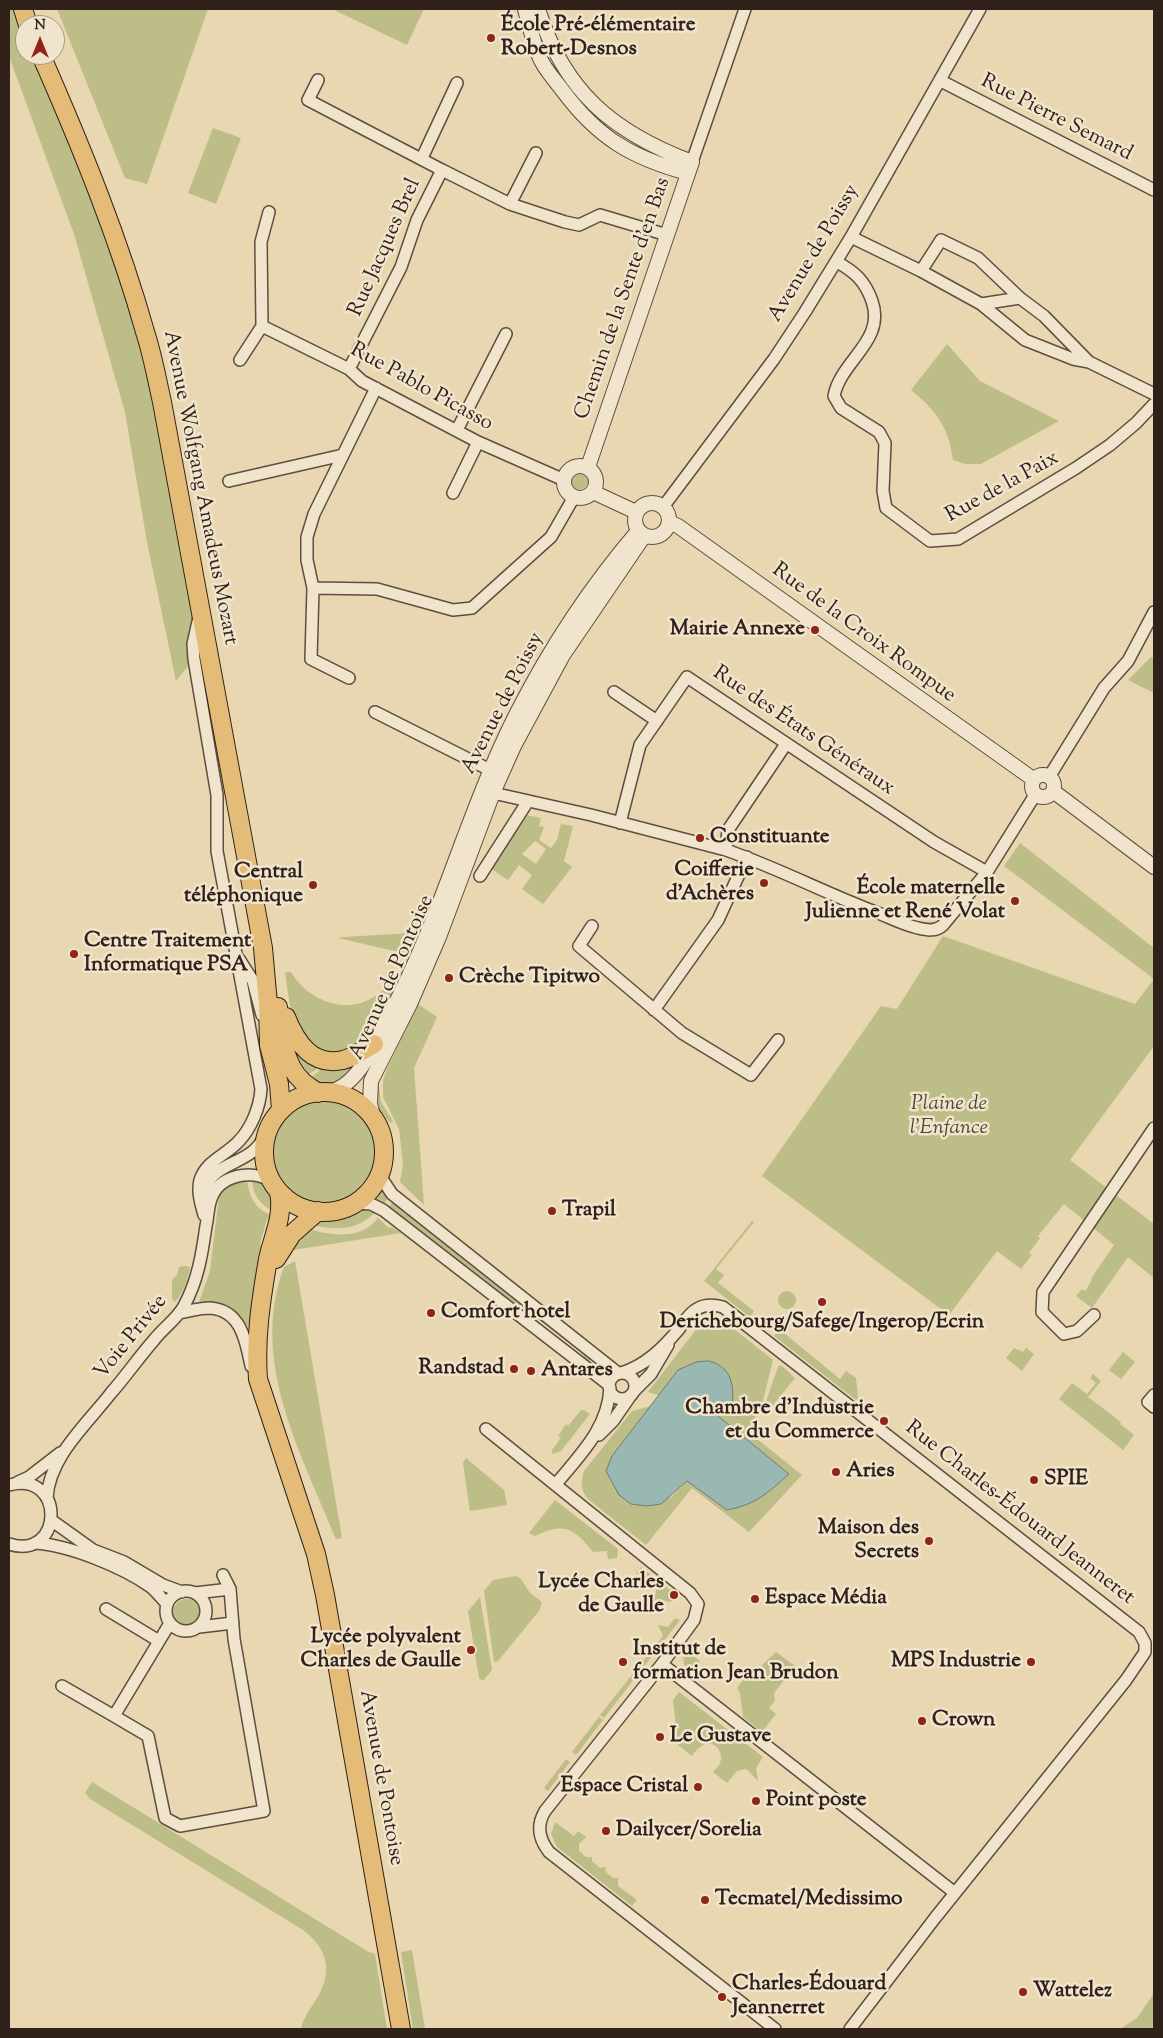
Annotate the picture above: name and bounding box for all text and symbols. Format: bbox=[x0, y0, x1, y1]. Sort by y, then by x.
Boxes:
place label: École Pré-élémentaire Robert-Desnos bbox=[501, 13, 695, 63]
north arrow bbox=[15, 15, 65, 65]
text: N bbox=[34, 16, 46, 36]
marker: École Pré-élémentaire Robert-Desnos bbox=[485, 32, 497, 44]
street label: Rue Pierre Semard bbox=[976, 70, 1136, 168]
street label: Rue Jacques Brel bbox=[344, 175, 428, 321]
street label: Chemin de la Sente d'en Bas bbox=[571, 175, 677, 423]
street label: Avenue de Poissy bbox=[764, 181, 866, 327]
street label: Avenue Wolfgang Amadeus Mozart bbox=[156, 329, 242, 647]
street label: Rue Pablo Picasso bbox=[345, 338, 497, 438]
street label: Rue de la Paix bbox=[942, 447, 1064, 529]
street label: Rue de la Croix Rompue bbox=[766, 559, 960, 709]
place label: Mairie Annexe bbox=[670, 617, 805, 643]
marker: Mairie Annexe bbox=[809, 624, 821, 636]
street label: Avenue de Poissy bbox=[457, 629, 551, 779]
street label: Rue des États Généraux bbox=[707, 662, 899, 802]
place label: Constituante bbox=[710, 825, 830, 851]
marker: Constituante bbox=[694, 832, 706, 844]
place label: Coifferie d'Achères bbox=[666, 858, 754, 908]
place label: Central téléphonique bbox=[184, 860, 303, 910]
place label: École maternelle Julienne et René Volat bbox=[806, 876, 1005, 926]
marker: Coifferie d'Achères bbox=[758, 877, 770, 889]
marker: Central téléphonique bbox=[307, 879, 319, 891]
street label: Avenue de Pontoise bbox=[345, 892, 441, 1064]
marker: École maternelle Julienne et René Volat bbox=[1009, 895, 1021, 907]
place label: Centre Traitement Informatique PSA bbox=[84, 929, 251, 979]
marker: Centre Traitement Informatique PSA bbox=[68, 948, 80, 960]
place label: Crèche Tipitwo bbox=[459, 965, 600, 991]
marker: Crèche Tipitwo bbox=[443, 972, 455, 984]
park label: Plaine de l'Enfance bbox=[910, 1092, 988, 1142]
place label: Trapil bbox=[562, 1198, 616, 1224]
marker: Trapil bbox=[546, 1205, 558, 1217]
street label: Voie Privée bbox=[90, 1291, 174, 1385]
marker: Derichebourg/Safege/Ingerop/Ecrin bbox=[816, 1296, 828, 1308]
place label: Comfort hotel bbox=[441, 1300, 570, 1326]
marker: Comfort hotel bbox=[425, 1307, 437, 1319]
place label: Derichebourg/Safege/Ingerop/Ecrin bbox=[660, 1310, 984, 1336]
place label: Randstad bbox=[418, 1356, 504, 1382]
place label: Antares bbox=[541, 1358, 613, 1384]
marker: Randstad bbox=[508, 1363, 520, 1375]
marker: Antares bbox=[525, 1365, 537, 1377]
place label: Chambre d'Industrie et du Commerce bbox=[685, 1396, 874, 1446]
marker: Chambre d'Industrie et du Commerce bbox=[878, 1415, 890, 1427]
street label: Rue Charles-Édouard Jeanneret bbox=[899, 1417, 1139, 1611]
place label: Aries bbox=[846, 1459, 894, 1485]
marker: Aries bbox=[830, 1466, 842, 1478]
place label: SPIE bbox=[1044, 1467, 1088, 1493]
marker: SPIE bbox=[1028, 1474, 1040, 1486]
place label: Maison des Secrets bbox=[818, 1516, 919, 1566]
marker: Maison des Secrets bbox=[923, 1535, 935, 1547]
place label: Lycée Charles de Gaulle bbox=[538, 1570, 664, 1620]
place label: Espace Média bbox=[765, 1586, 887, 1612]
marker: Lycée Charles de Gaulle bbox=[668, 1589, 680, 1601]
marker: Espace Média bbox=[749, 1593, 761, 1605]
place label: Lycée polyvalent Charles de Gaulle bbox=[301, 1625, 461, 1675]
place label: Institut de formation Jean Brudon bbox=[633, 1637, 839, 1687]
marker: Lycée polyvalent Charles de Gaulle bbox=[465, 1644, 477, 1656]
place label: MPS Industrie bbox=[891, 1649, 1021, 1675]
marker: Institut de formation Jean Brudon bbox=[617, 1656, 629, 1668]
marker: MPS Industrie bbox=[1025, 1656, 1037, 1668]
street label: Avenue de Pontoise bbox=[352, 1688, 408, 1868]
place label: Crown bbox=[932, 1708, 996, 1734]
marker: Crown bbox=[916, 1715, 928, 1727]
place label: Le Gustave bbox=[670, 1724, 771, 1750]
marker: Le Gustave bbox=[654, 1731, 666, 1743]
place label: Espace Cristal bbox=[561, 1774, 688, 1800]
marker: Espace Cristal bbox=[692, 1781, 704, 1793]
place label: Point poste bbox=[766, 1788, 867, 1814]
marker: Point poste bbox=[750, 1795, 762, 1807]
place label: Dailycer/Sorelia bbox=[616, 1818, 762, 1844]
marker: Dailycer/Sorelia bbox=[600, 1825, 612, 1837]
place label: Tecmatel/Medissimo bbox=[715, 1887, 903, 1913]
marker: Tecmatel/Medissimo bbox=[699, 1894, 711, 1906]
place label: Charles-Édouard Jeannerret bbox=[732, 1972, 886, 2022]
place label: Wattelez bbox=[1033, 1979, 1112, 2005]
marker: Wattelez bbox=[1017, 1986, 1029, 1998]
marker: Charles-Édouard Jeannerret bbox=[716, 1991, 728, 2003]

